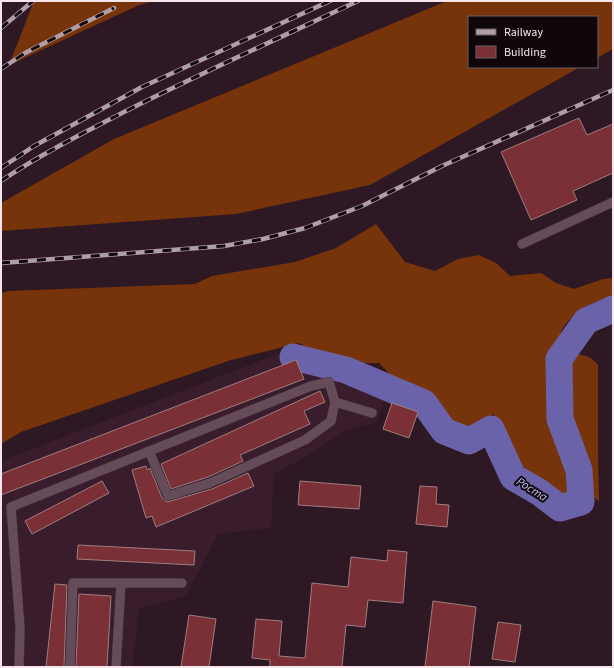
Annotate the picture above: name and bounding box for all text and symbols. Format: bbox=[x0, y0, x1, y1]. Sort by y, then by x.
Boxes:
legend bbox=[468, 16, 598, 68]
text: Railway bbox=[504, 24, 543, 41]
text: Building bbox=[504, 44, 546, 61]
water label: Роста bbox=[513, 473, 551, 506]

